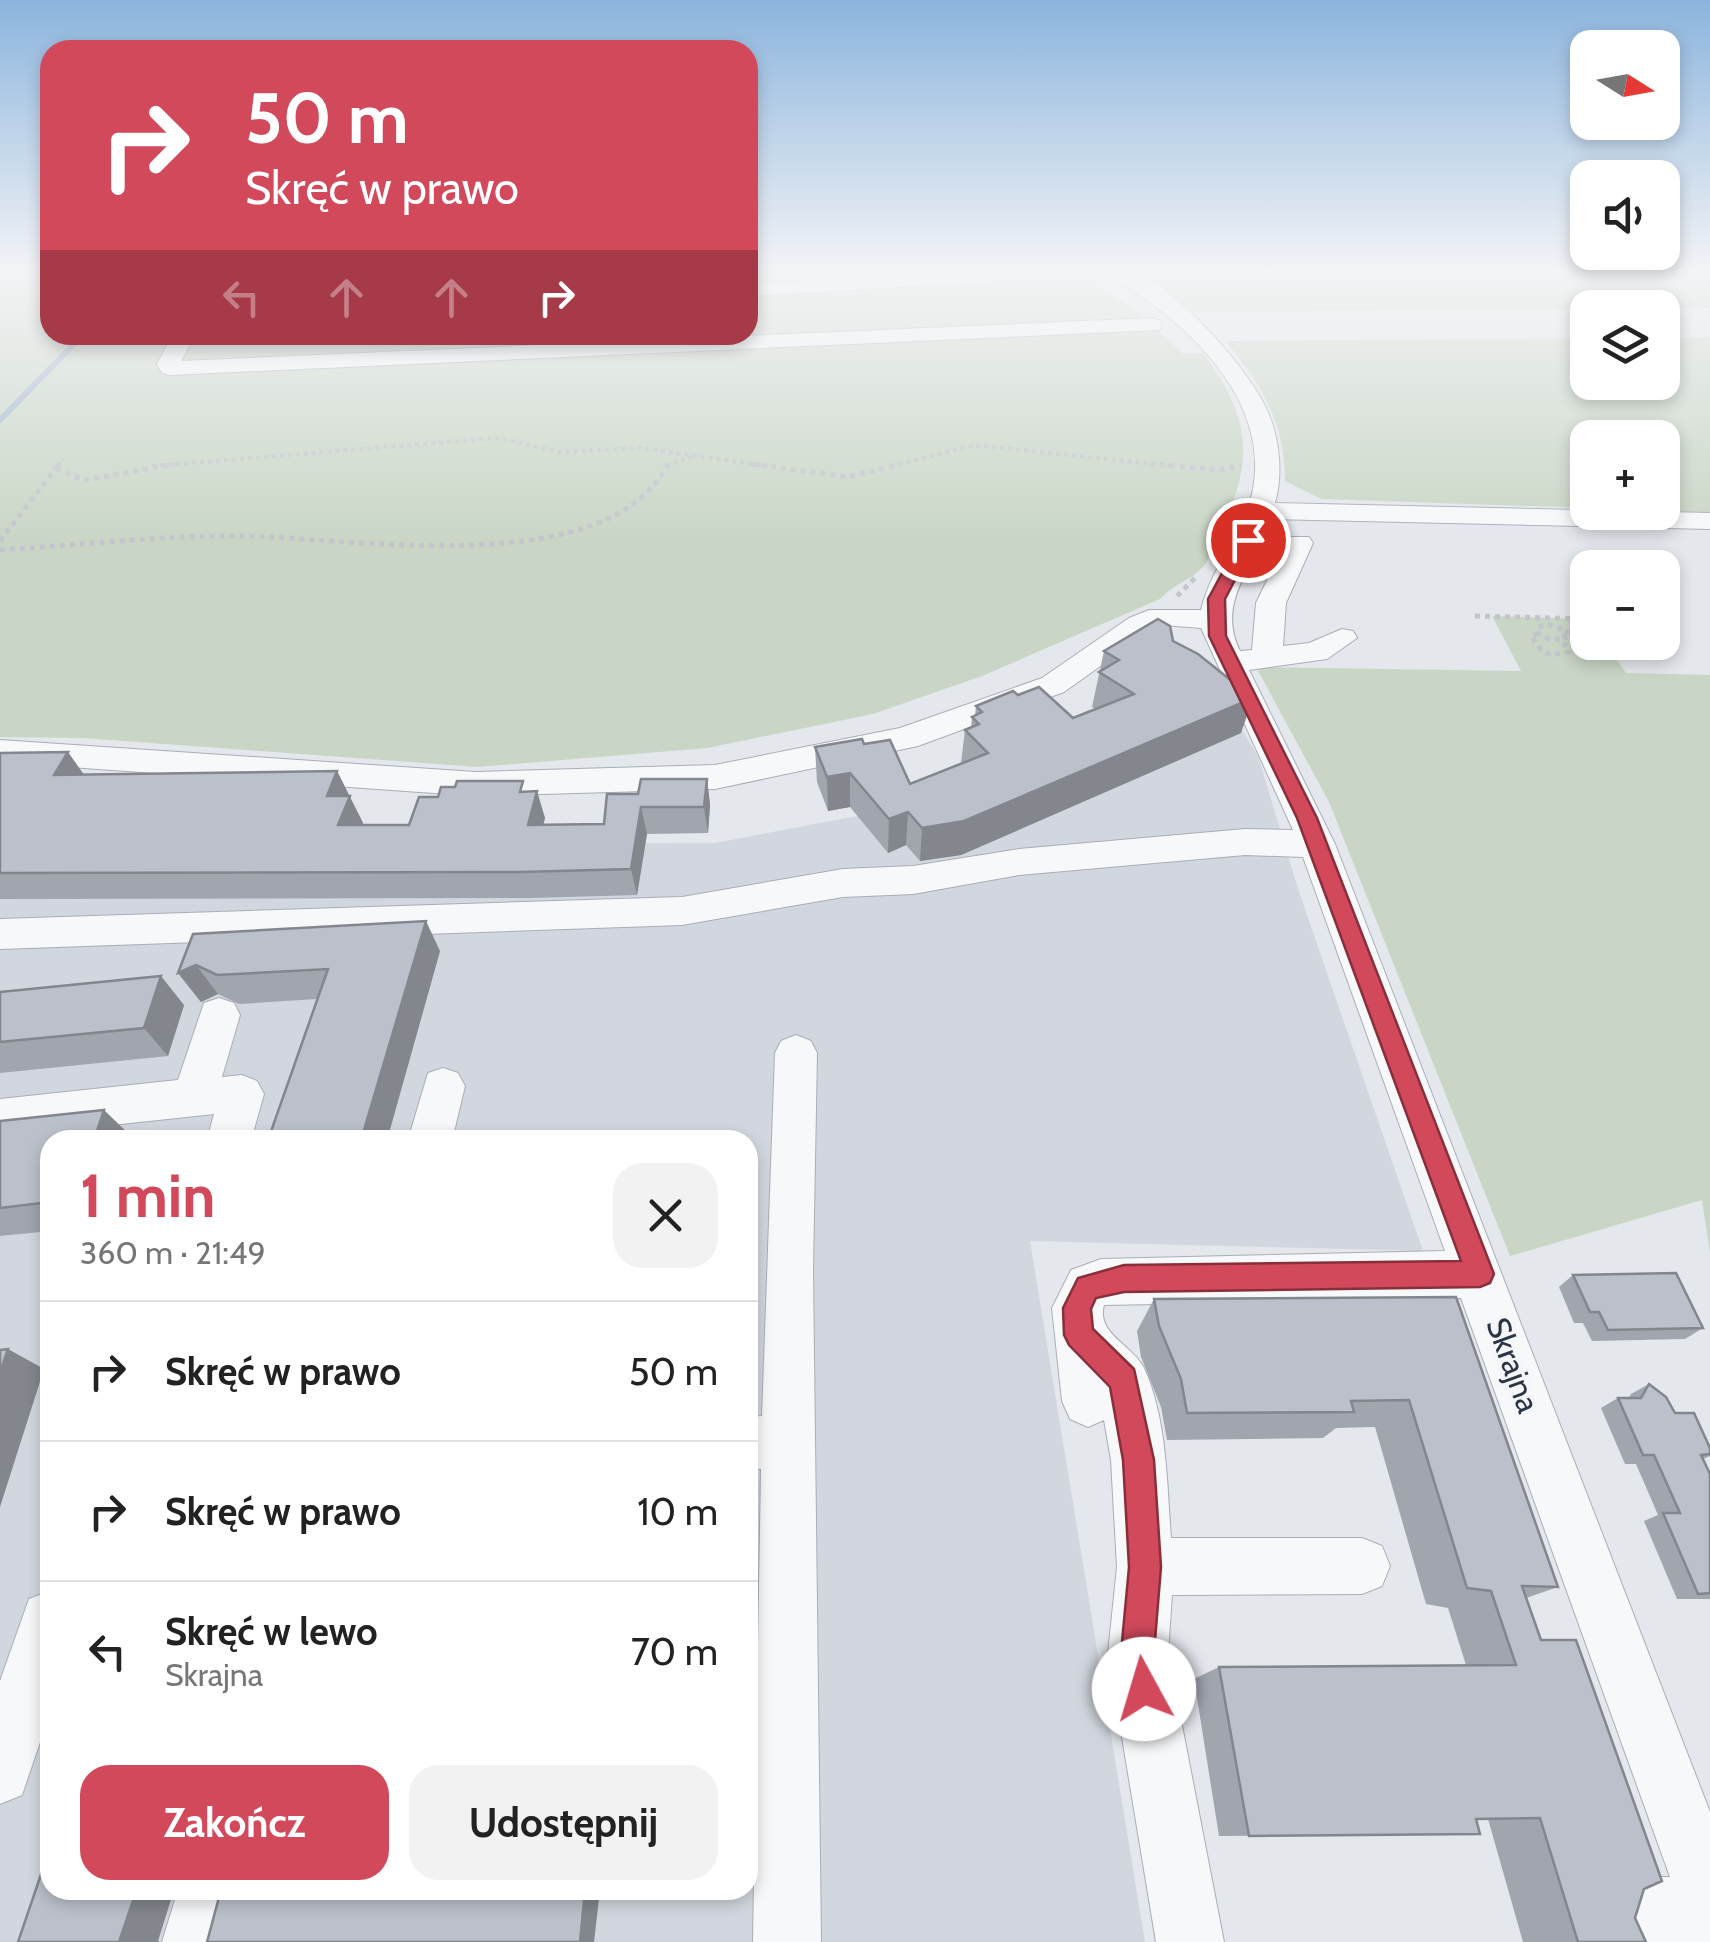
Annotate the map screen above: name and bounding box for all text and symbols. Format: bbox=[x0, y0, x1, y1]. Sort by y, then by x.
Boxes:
north arrow bbox=[1570, 30, 1680, 140]
map controls bbox=[1570, 30, 1680, 660]
text: 50 m bbox=[245, 75, 409, 161]
icon: right bbox=[80, 80, 210, 210]
button: sound bbox=[1570, 160, 1680, 270]
text: Skręć w prawo bbox=[245, 161, 519, 215]
icon: left bbox=[214, 270, 269, 325]
icon: ahead bbox=[319, 270, 374, 325]
icon: ahead bbox=[424, 270, 479, 325]
icon: right bbox=[529, 270, 584, 325]
button: layers bbox=[1570, 290, 1680, 400]
button: + bbox=[1570, 420, 1680, 530]
pin bbox=[1206, 498, 1291, 583]
icon: arrive bbox=[1221, 513, 1276, 568]
button: − bbox=[1570, 550, 1680, 660]
text: 1 min bbox=[80, 1159, 215, 1232]
button: close bbox=[613, 1163, 718, 1268]
text: 360 m · 21:49 bbox=[80, 1233, 266, 1272]
street label: Skrajna bbox=[1478, 1312, 1549, 1418]
icon: right bbox=[80, 1344, 135, 1399]
text: Skręć w prawo bbox=[165, 1348, 401, 1395]
text: 50 m bbox=[629, 1348, 718, 1395]
icon: right bbox=[80, 1484, 135, 1539]
text: Skręć w prawo bbox=[165, 1488, 401, 1535]
text: 10 m bbox=[637, 1488, 718, 1535]
text: Skręć w lewo bbox=[165, 1608, 378, 1655]
icon: left bbox=[80, 1624, 135, 1679]
text: 70 m bbox=[631, 1628, 718, 1675]
position arrow bbox=[1092, 1637, 1196, 1741]
text: Skrajna bbox=[165, 1655, 263, 1694]
button: Zakończ bbox=[80, 1765, 389, 1880]
button: Udostępnij bbox=[409, 1765, 718, 1880]

